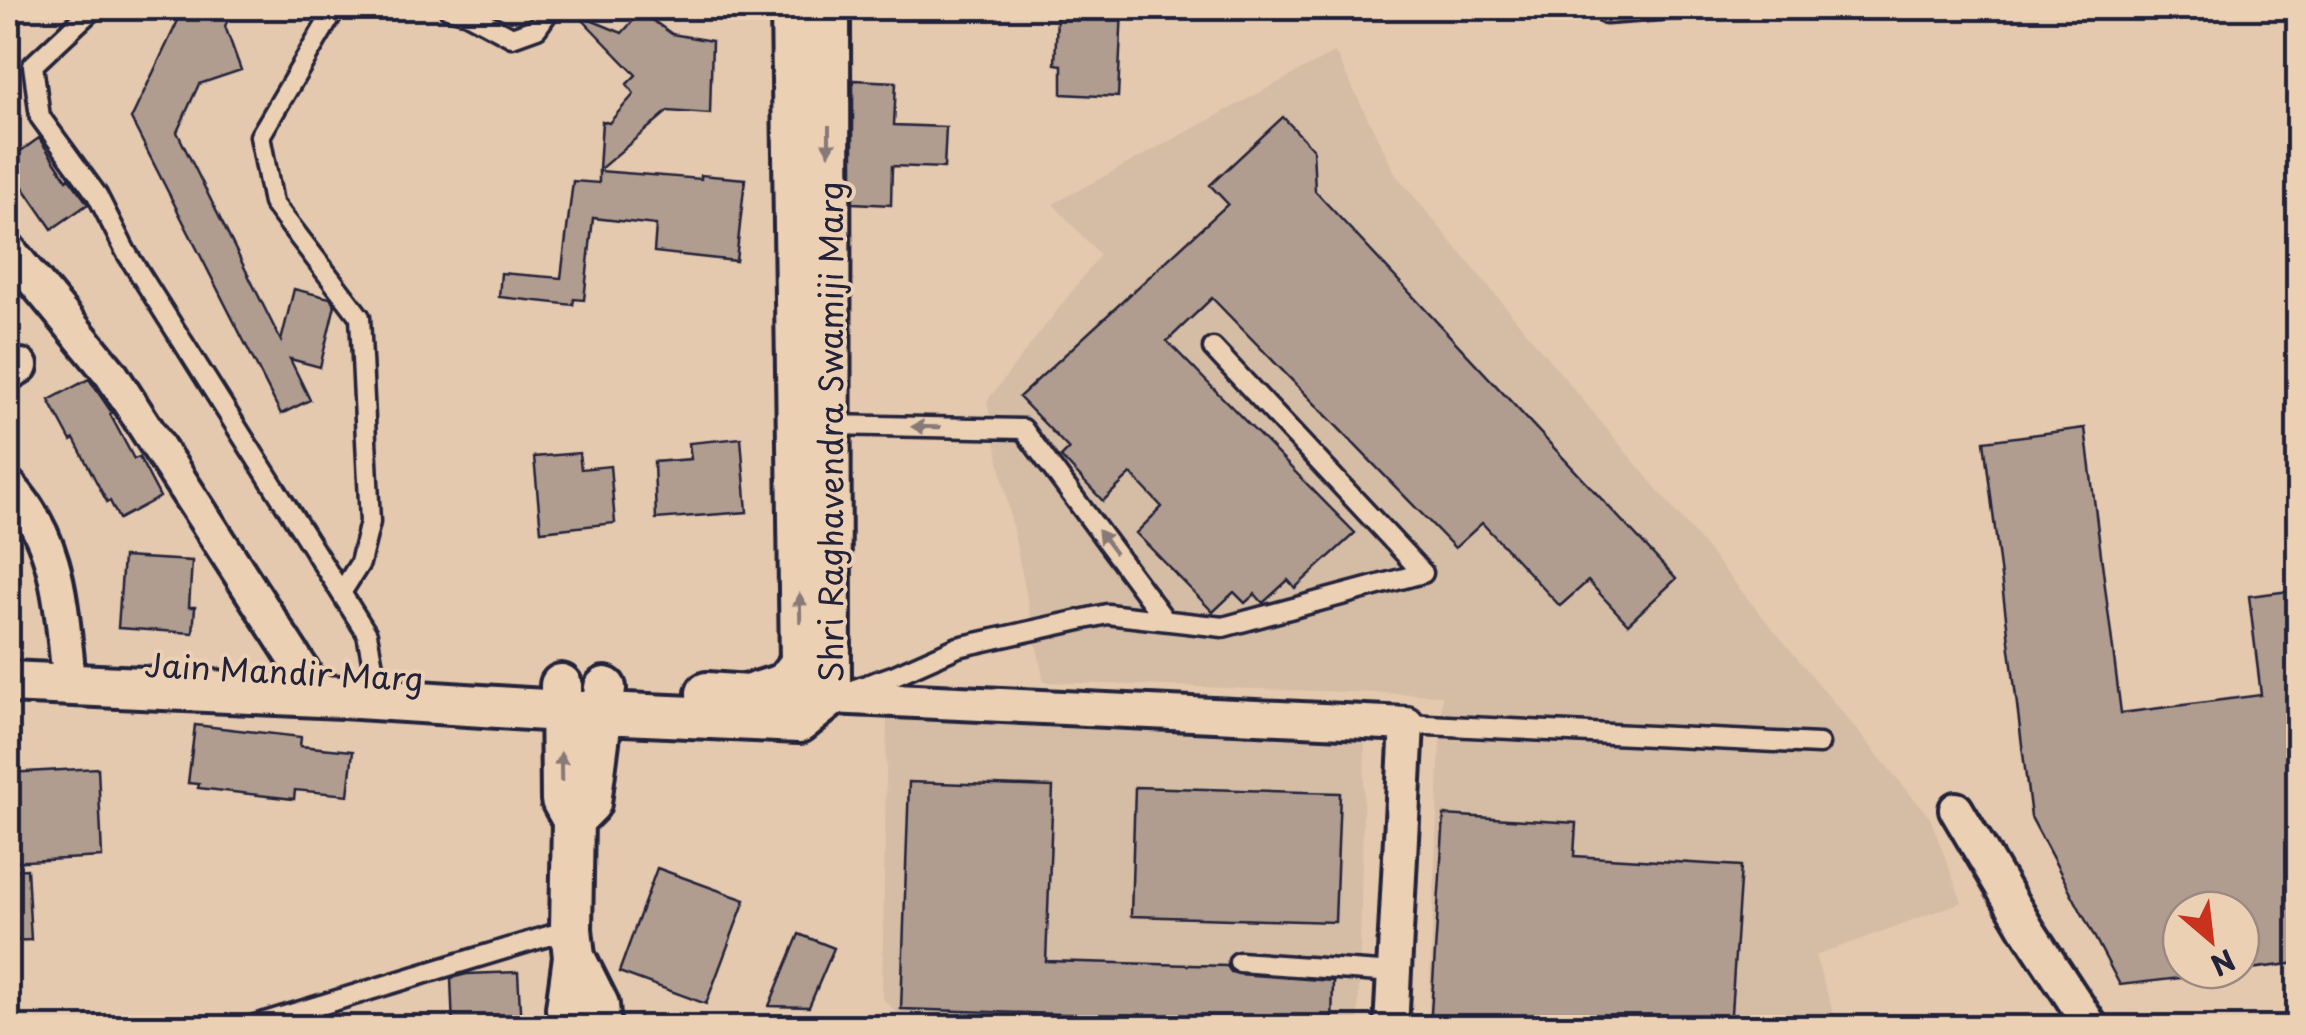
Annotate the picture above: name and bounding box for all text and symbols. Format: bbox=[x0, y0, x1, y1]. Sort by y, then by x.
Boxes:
one-way arrow bbox=[821, 124, 837, 156]
street label: Shri Raghavendra Swamiji Marg bbox=[806, 182, 854, 682]
one-way arrow bbox=[910, 419, 942, 435]
one-way arrow bbox=[1097, 529, 1117, 555]
one-way arrow bbox=[792, 591, 808, 623]
street label: Jain Mandir Marg bbox=[143, 640, 425, 702]
one-way arrow bbox=[553, 751, 569, 783]
north arrow bbox=[2161, 890, 2261, 990]
text: N bbox=[2204, 939, 2243, 988]

